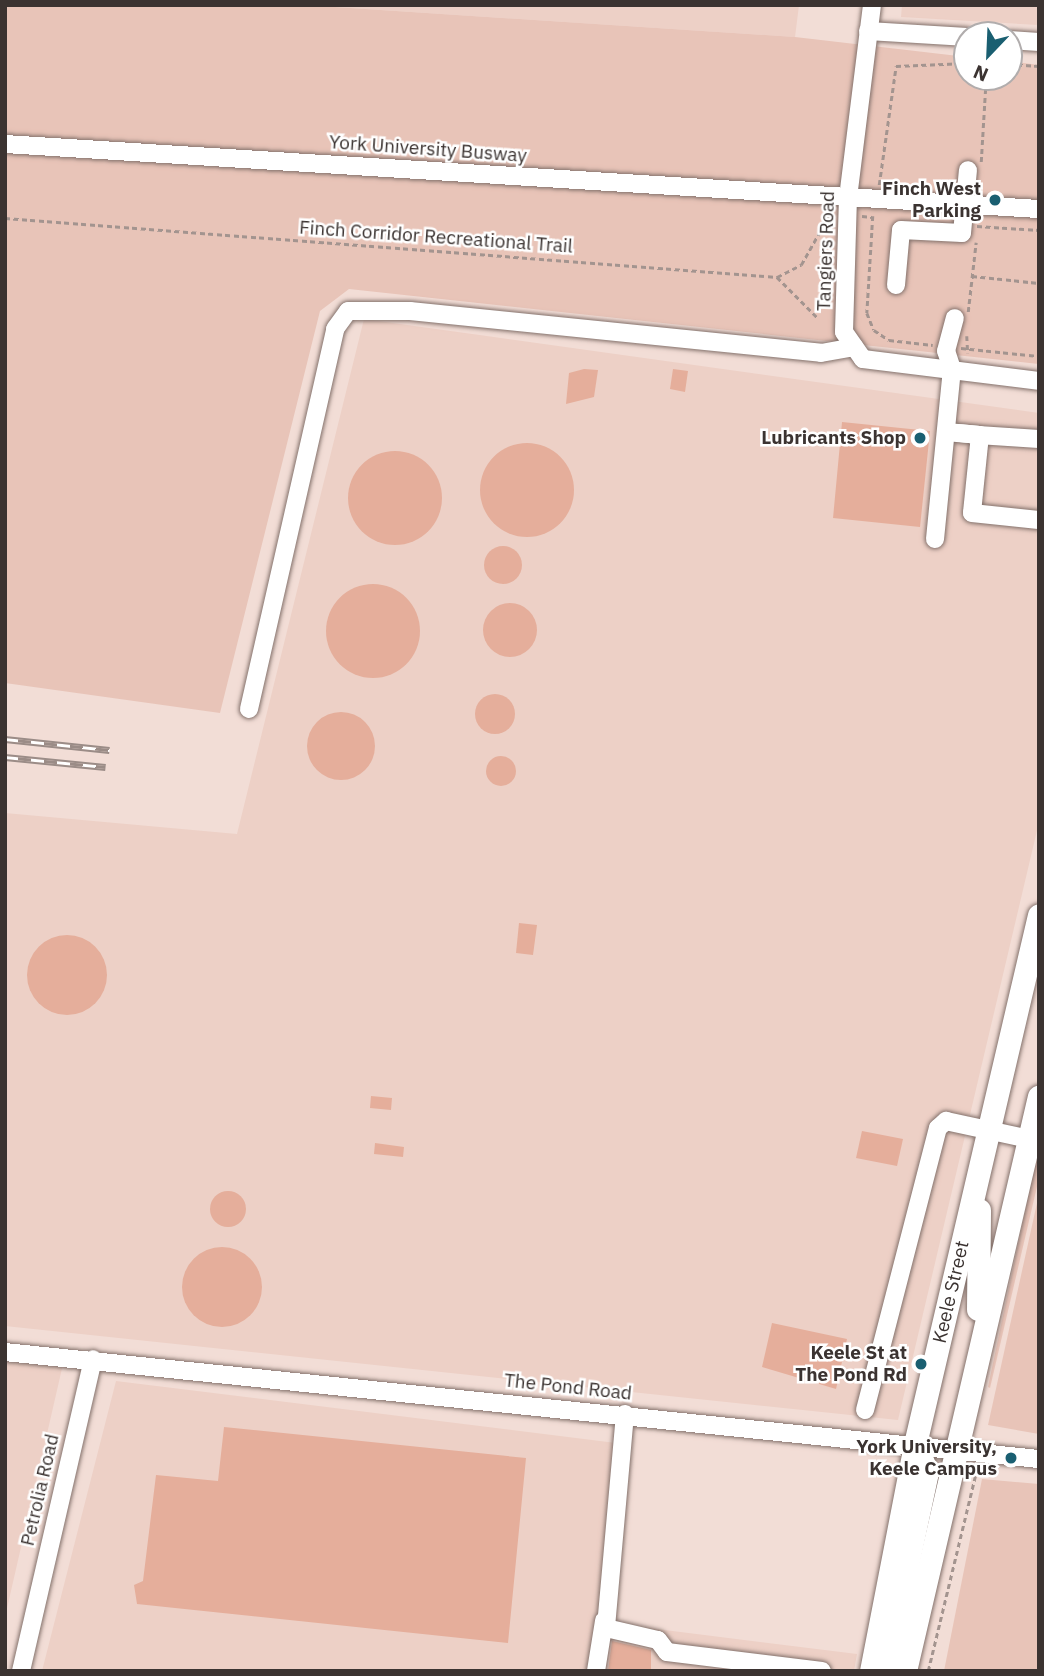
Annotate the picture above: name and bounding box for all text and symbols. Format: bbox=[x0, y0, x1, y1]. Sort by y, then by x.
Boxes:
north arrow bbox=[953, 21, 1023, 91]
text: N bbox=[970, 60, 992, 87]
street label: York University Busway bbox=[328, 131, 528, 167]
place label: Finch West Parking bbox=[882, 178, 981, 222]
street label: Tangiers Road bbox=[813, 191, 839, 311]
marker: Finch West Parking bbox=[987, 192, 1003, 208]
street label: Finch Corridor Recreational Trail bbox=[298, 216, 574, 258]
place label: Lubricants Shop bbox=[761, 427, 906, 449]
marker: Lubricants Shop bbox=[912, 430, 928, 446]
street label: Keele Street bbox=[928, 1238, 974, 1346]
place label: Keele St at The Pond Rd bbox=[795, 1342, 907, 1386]
marker: Keele St at The Pond Rd bbox=[913, 1356, 929, 1372]
street label: The Pond Road bbox=[503, 1369, 633, 1405]
street label: Petrolia Road bbox=[16, 1432, 64, 1548]
place label: York University, Keele Campus bbox=[856, 1436, 997, 1480]
marker: York University, Keele Campus bbox=[1003, 1450, 1019, 1466]

